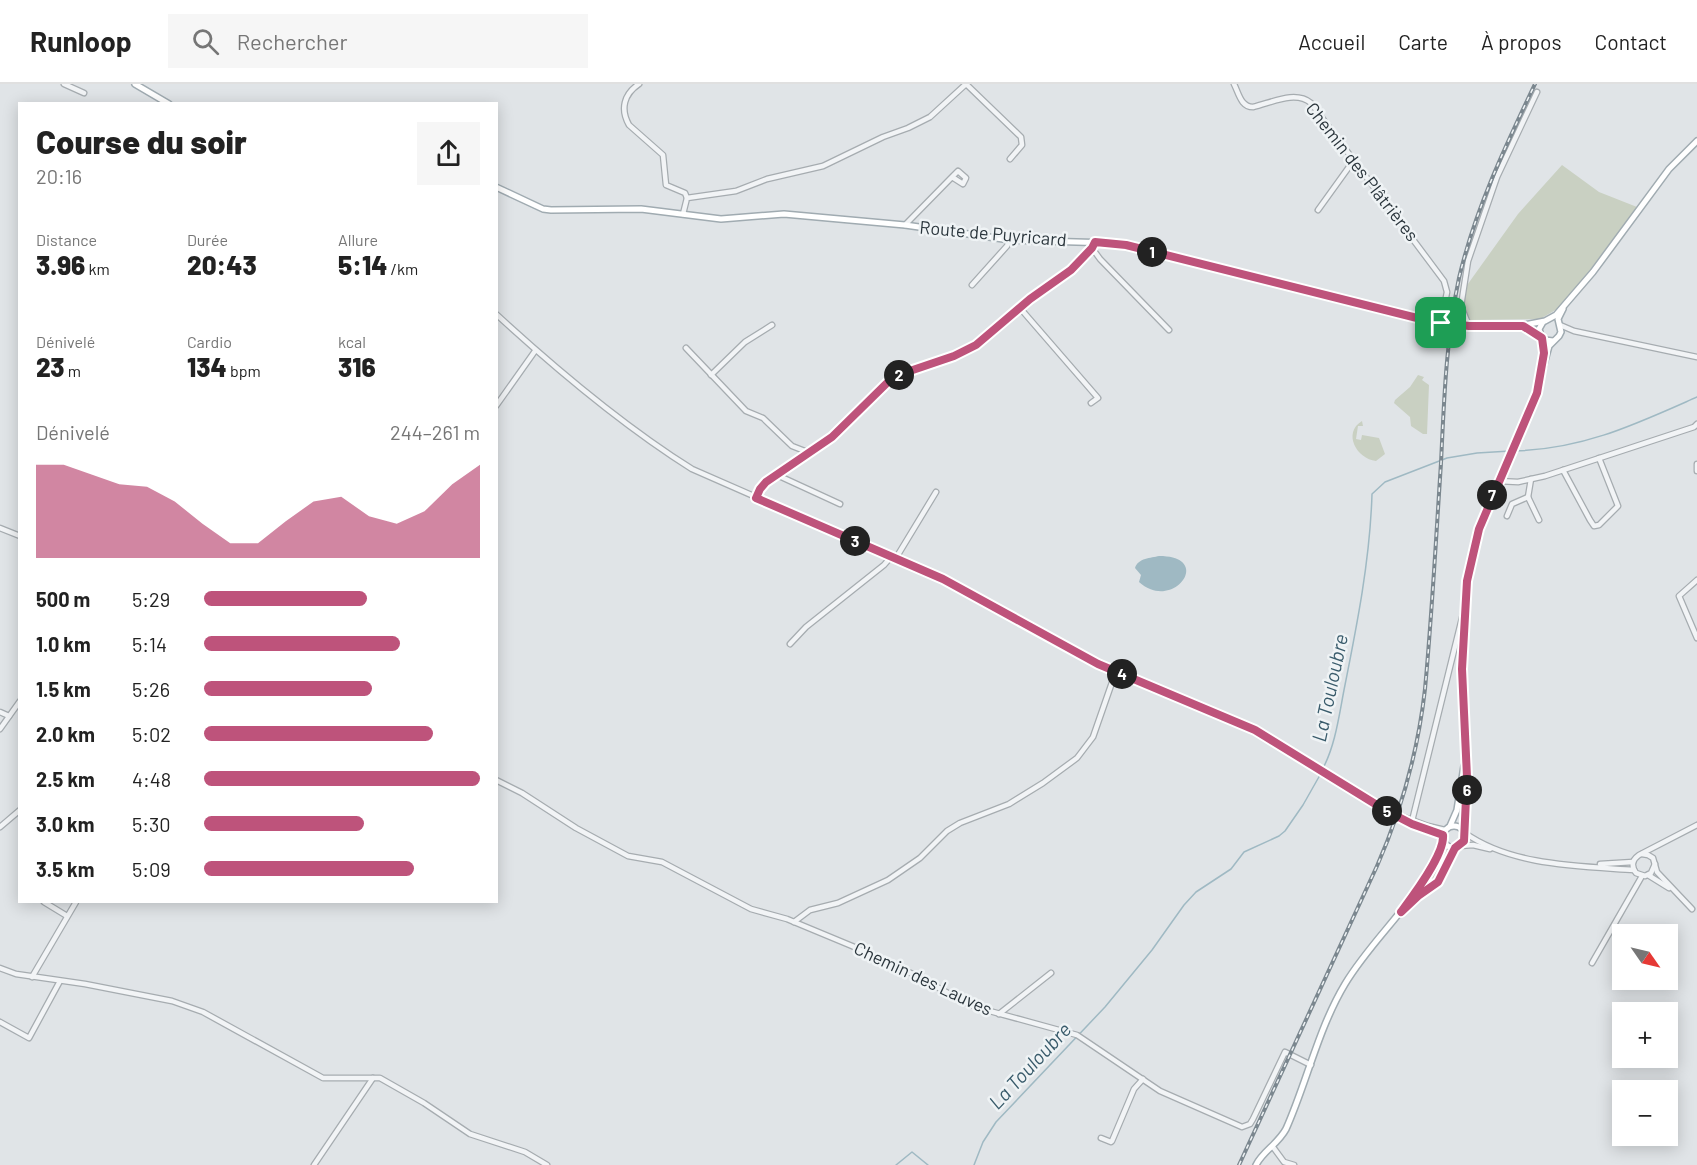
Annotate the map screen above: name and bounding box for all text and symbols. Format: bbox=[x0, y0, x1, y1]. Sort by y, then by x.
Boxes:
search box bbox=[168, 14, 588, 68]
text: Runloop bbox=[30, 24, 132, 58]
icon: search bbox=[189, 25, 222, 58]
text: Rechercher bbox=[237, 28, 347, 54]
text: Accueil bbox=[1298, 29, 1365, 54]
text: Carte bbox=[1398, 29, 1448, 54]
text: À propos bbox=[1481, 29, 1562, 54]
text: Contact bbox=[1595, 29, 1667, 54]
street label: Chemin des Plâtrières bbox=[1302, 98, 1424, 245]
text: Course du soir bbox=[36, 121, 247, 161]
button: share bbox=[417, 122, 480, 185]
text: 20:16 bbox=[36, 164, 82, 188]
street label: Route de Puyricard bbox=[919, 216, 1068, 250]
text: Distance bbox=[36, 230, 97, 249]
text: Durée bbox=[187, 230, 228, 249]
text: Allure bbox=[338, 230, 378, 249]
pin: 1 bbox=[1137, 237, 1167, 267]
text: 1 bbox=[1149, 242, 1155, 261]
text: 3.96 bbox=[36, 249, 85, 280]
text: 20:43 bbox=[187, 249, 257, 280]
text: 5:14 bbox=[338, 249, 387, 280]
text: km bbox=[85, 259, 110, 278]
text: /km bbox=[387, 259, 418, 278]
pin bbox=[1415, 297, 1466, 348]
icon: arrive bbox=[1424, 306, 1457, 339]
text: Dénivelé bbox=[36, 332, 95, 351]
text: Cardio bbox=[187, 332, 232, 351]
text: kcal bbox=[338, 332, 366, 351]
text: 23 bbox=[36, 351, 65, 382]
text: 134 bbox=[187, 351, 227, 382]
text: 316 bbox=[338, 351, 376, 382]
pin: 2 bbox=[884, 360, 914, 390]
text: m bbox=[65, 361, 81, 380]
text: bpm bbox=[227, 361, 261, 380]
text: 2 bbox=[895, 365, 903, 384]
text: Dénivelé bbox=[36, 420, 110, 444]
text: 244–261 m bbox=[390, 420, 480, 444]
pin: 7 bbox=[1477, 480, 1507, 510]
text: 7 bbox=[1488, 485, 1496, 504]
pin: 3 bbox=[840, 526, 870, 556]
text: 3 bbox=[851, 531, 859, 550]
text: 500 m bbox=[36, 587, 90, 611]
text: 5:29 bbox=[132, 587, 170, 611]
text: 1.0 km bbox=[36, 632, 91, 656]
text: 5:14 bbox=[132, 632, 167, 656]
water label: La Touloubre bbox=[1306, 632, 1352, 744]
pin: 4 bbox=[1107, 659, 1137, 689]
text: 4 bbox=[1117, 664, 1127, 683]
text: 1.5 km bbox=[36, 677, 91, 701]
text: 5:26 bbox=[132, 677, 170, 701]
text: 2.0 km bbox=[36, 722, 95, 746]
text: 5:02 bbox=[132, 722, 171, 746]
text: 2.5 km bbox=[36, 767, 95, 791]
text: 4:48 bbox=[132, 767, 171, 791]
pin: 6 bbox=[1452, 775, 1482, 805]
text: 6 bbox=[1463, 780, 1471, 799]
pin: 5 bbox=[1372, 796, 1402, 826]
text: 5 bbox=[1383, 801, 1391, 820]
text: 3.0 km bbox=[36, 812, 94, 836]
text: 5:30 bbox=[132, 812, 171, 836]
text: 3.5 km bbox=[36, 857, 94, 881]
text: 5:09 bbox=[132, 857, 171, 881]
north arrow bbox=[1612, 924, 1678, 990]
map controls bbox=[1612, 924, 1678, 1146]
street label: Chemin des Lauves bbox=[851, 936, 996, 1020]
button: + bbox=[1612, 1002, 1678, 1068]
water label: La Touloubre bbox=[983, 1017, 1075, 1114]
button: − bbox=[1612, 1080, 1678, 1146]

